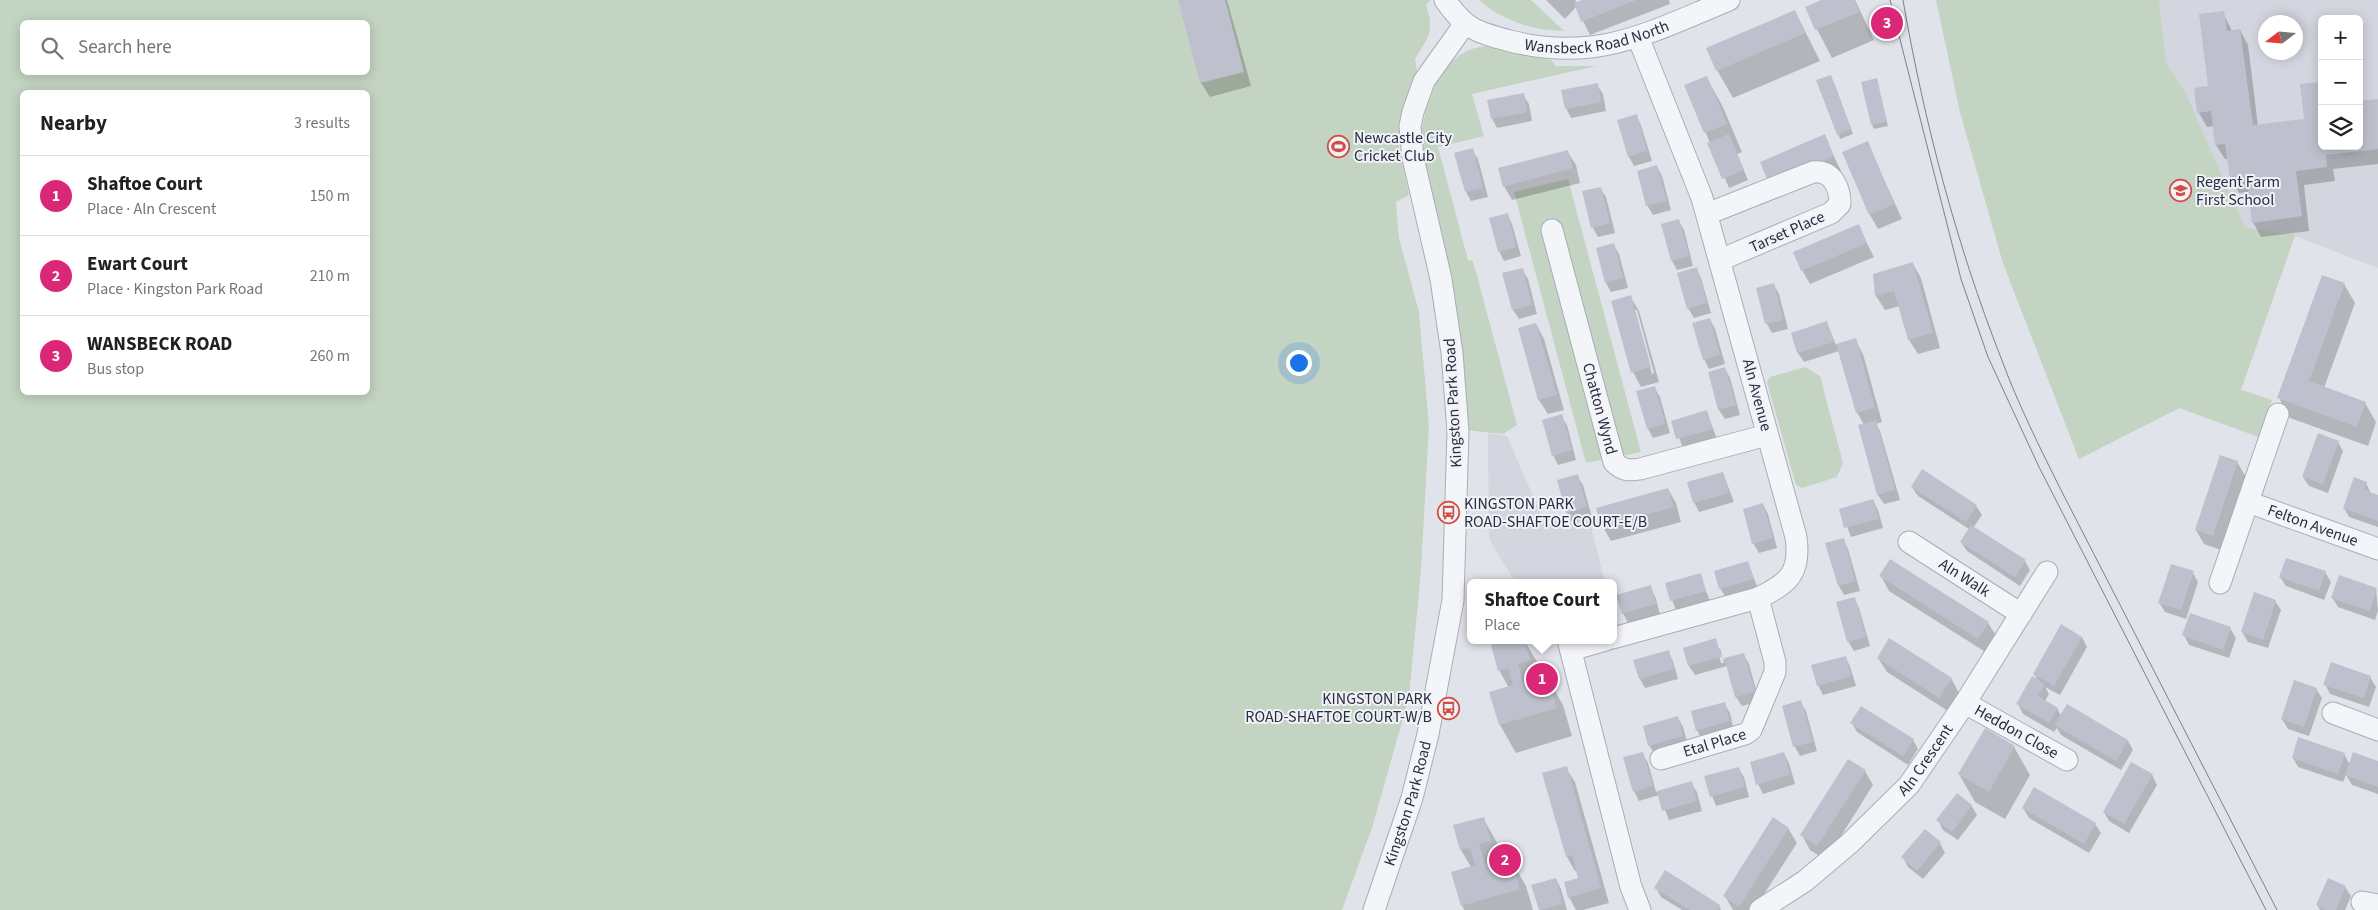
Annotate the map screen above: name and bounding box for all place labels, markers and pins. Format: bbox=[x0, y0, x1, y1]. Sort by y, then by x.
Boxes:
pin: 3 bbox=[1871, 4, 1903, 42]
place label: Newcastle City Cricket Club bbox=[1354, 127, 1453, 167]
sports icon: Newcastle City Cricket Club bbox=[1326, 135, 1350, 159]
place label: Regent Farm First School bbox=[2196, 171, 2280, 211]
school or university icon: Regent Farm First School bbox=[2168, 179, 2192, 203]
place label: KINGSTON PARK ROAD-SHAFTOE COURT-E/B bbox=[1464, 493, 1647, 533]
bus stop icon: KINGSTON PARK ROAD-SHAFTOE COURT-E/B bbox=[1436, 501, 1460, 525]
pin: 1 bbox=[1526, 660, 1558, 698]
place label: KINGSTON PARK ROAD-SHAFTOE COURT-W/B bbox=[1245, 688, 1433, 728]
bus stop icon: KINGSTON PARK ROAD-SHAFTOE COURT-W/B bbox=[1436, 696, 1460, 720]
pin: 2 bbox=[1489, 841, 1521, 879]

